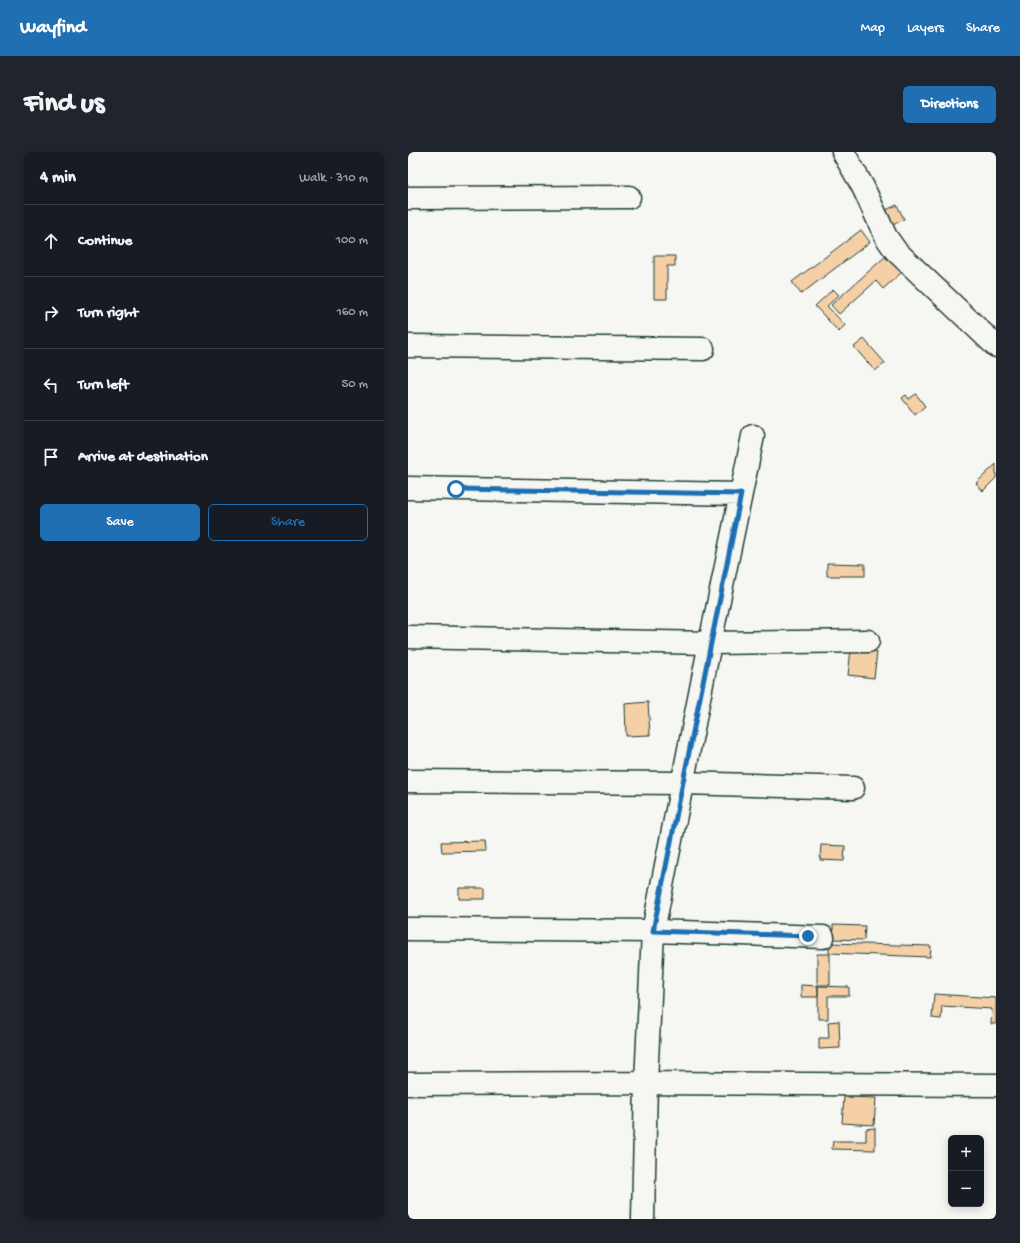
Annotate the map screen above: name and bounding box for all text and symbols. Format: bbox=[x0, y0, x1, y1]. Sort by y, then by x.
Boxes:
text: Wayfind bbox=[20, 17, 86, 40]
text: Map bbox=[861, 20, 885, 37]
text: Layers bbox=[907, 20, 944, 37]
text: Share bbox=[966, 20, 1000, 37]
button: Directions bbox=[903, 86, 996, 123]
text: Find us bbox=[24, 88, 104, 121]
text: 4 min bbox=[40, 168, 76, 188]
text: Walk · 310 m bbox=[299, 171, 368, 186]
icon: ahead bbox=[40, 230, 62, 252]
text: Continue bbox=[78, 232, 132, 250]
text: 100 m bbox=[336, 233, 368, 248]
icon: right bbox=[40, 302, 62, 324]
text: Turn right bbox=[78, 304, 138, 322]
text: 160 m bbox=[336, 305, 368, 320]
icon: left bbox=[40, 374, 62, 396]
text: Turn left bbox=[78, 376, 129, 394]
text: 50 m bbox=[341, 377, 368, 392]
icon: arrive bbox=[40, 446, 62, 468]
text: Arrive at destination bbox=[78, 448, 208, 466]
route start bbox=[447, 480, 465, 498]
button: Save bbox=[40, 504, 200, 541]
button: Share bbox=[208, 504, 368, 541]
route end bbox=[799, 927, 817, 945]
map controls bbox=[948, 1135, 984, 1207]
button: + bbox=[948, 1135, 984, 1171]
button: − bbox=[948, 1171, 984, 1207]

